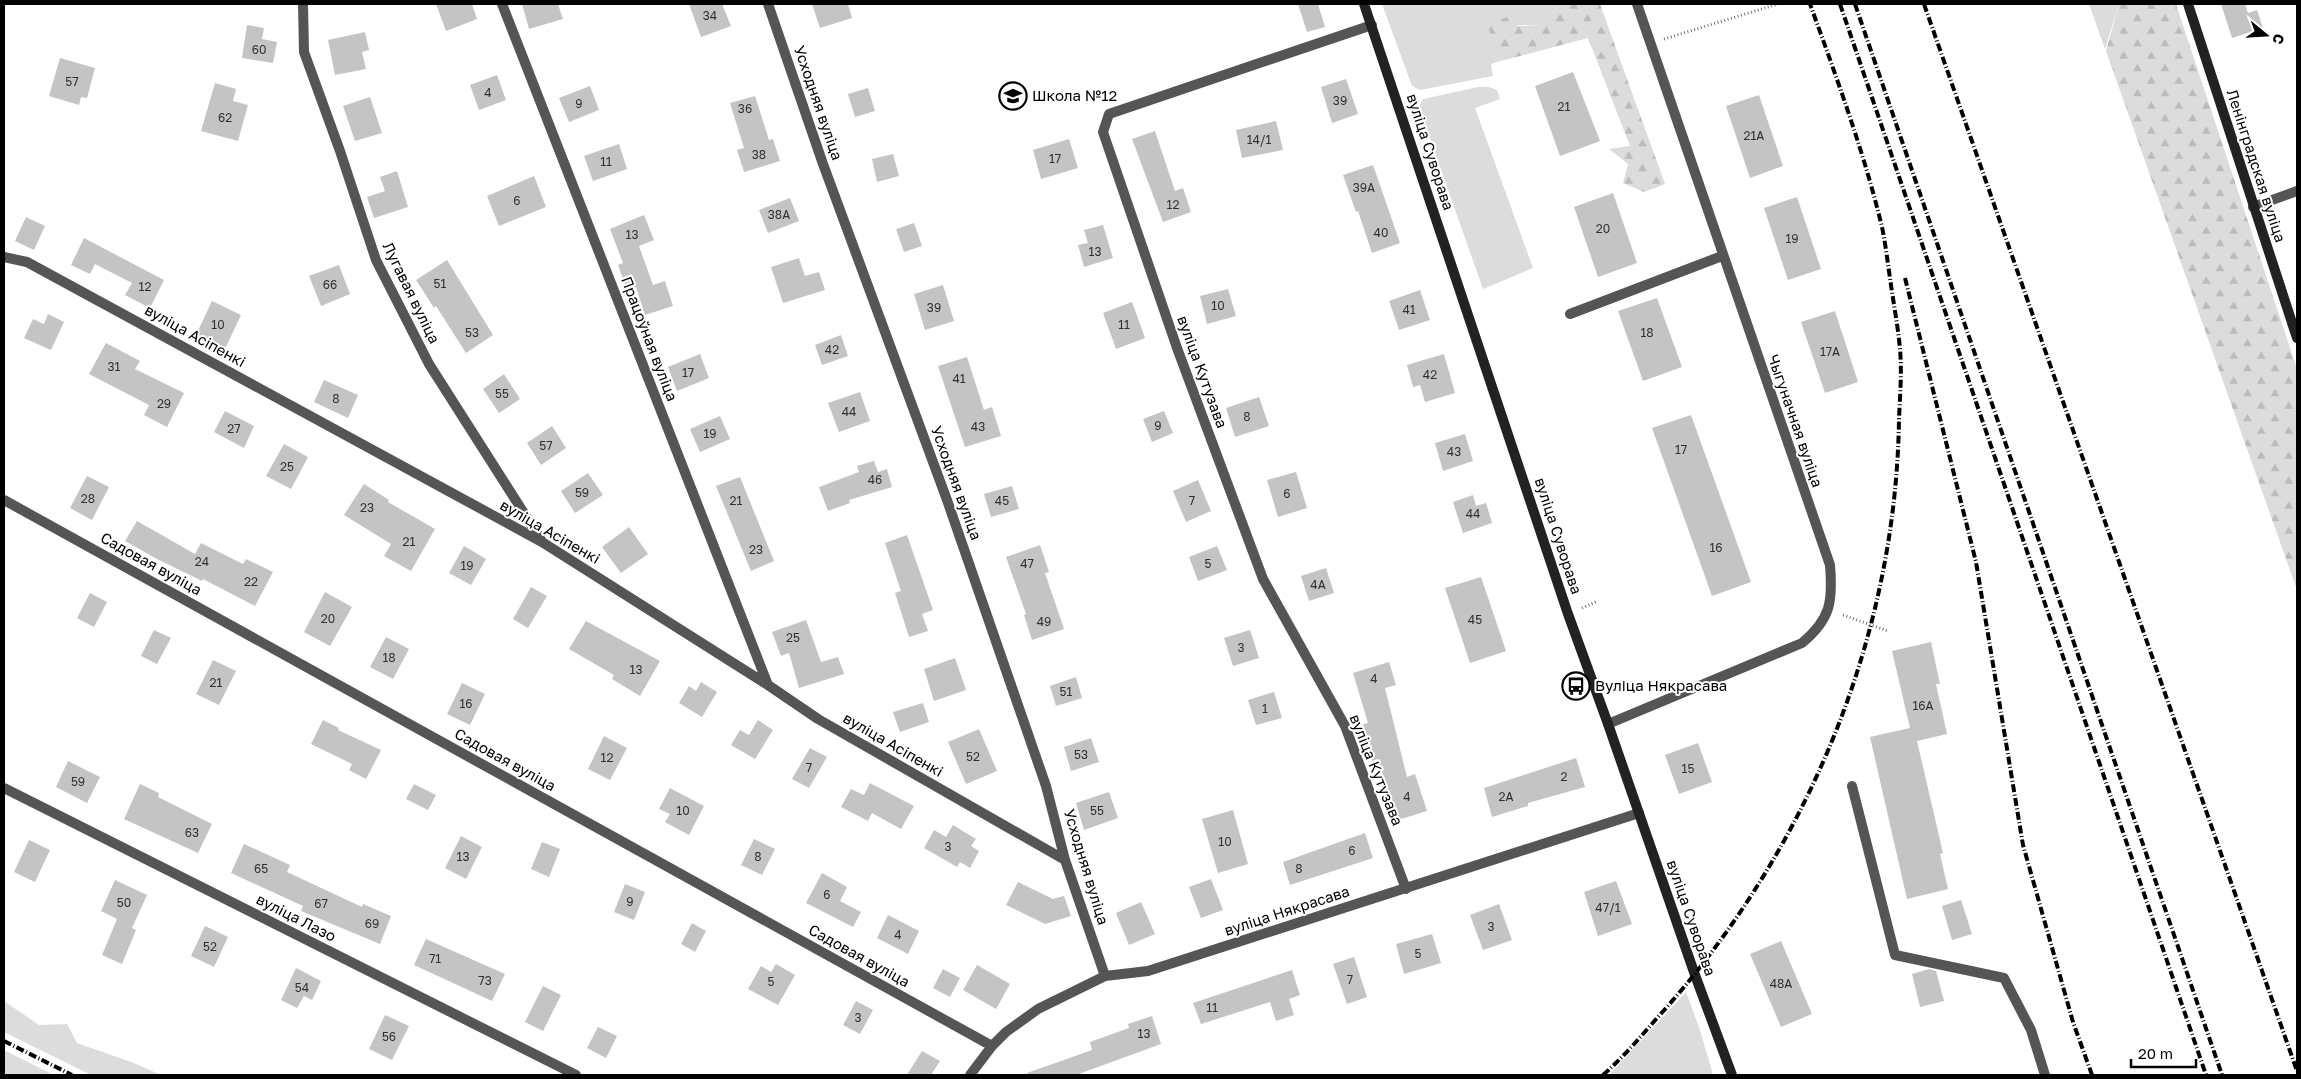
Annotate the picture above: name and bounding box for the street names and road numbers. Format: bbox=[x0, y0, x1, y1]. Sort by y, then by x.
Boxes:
street label: Усходняя вуліца bbox=[791, 43, 847, 162]
street label: Ленінградская вуліца bbox=[2224, 87, 2290, 244]
street label: вуліца Суворава bbox=[1404, 91, 1458, 212]
street label: Лугавая вуліца bbox=[380, 239, 444, 346]
street label: Працоўная вуліца bbox=[618, 274, 682, 404]
street label: вуліца Асіпенкі bbox=[142, 300, 249, 370]
street label: вуліца Кутузава bbox=[1174, 313, 1232, 430]
street label: Чыгуначная вуліца bbox=[1765, 352, 1827, 490]
street label: Усходняя вуліца bbox=[928, 423, 986, 542]
street label: вуліца Суворава bbox=[1532, 475, 1586, 596]
street label: вуліца Асіпенкі bbox=[497, 495, 604, 567]
street label: Садовая вуліца bbox=[98, 528, 205, 598]
street label: вуліца Асіпенкі bbox=[840, 708, 947, 780]
street label: вуліца Кутузава bbox=[1346, 711, 1407, 828]
street label: Садовая вуліца bbox=[452, 724, 559, 794]
street label: Усходняя вуліца bbox=[1061, 807, 1113, 927]
street label: вуліца Суворава bbox=[1664, 857, 1720, 978]
street label: вуліца Някрасава bbox=[1222, 881, 1352, 939]
street label: вуліца Лазо bbox=[254, 889, 339, 945]
street label: Садовая вуліца bbox=[806, 920, 913, 990]

